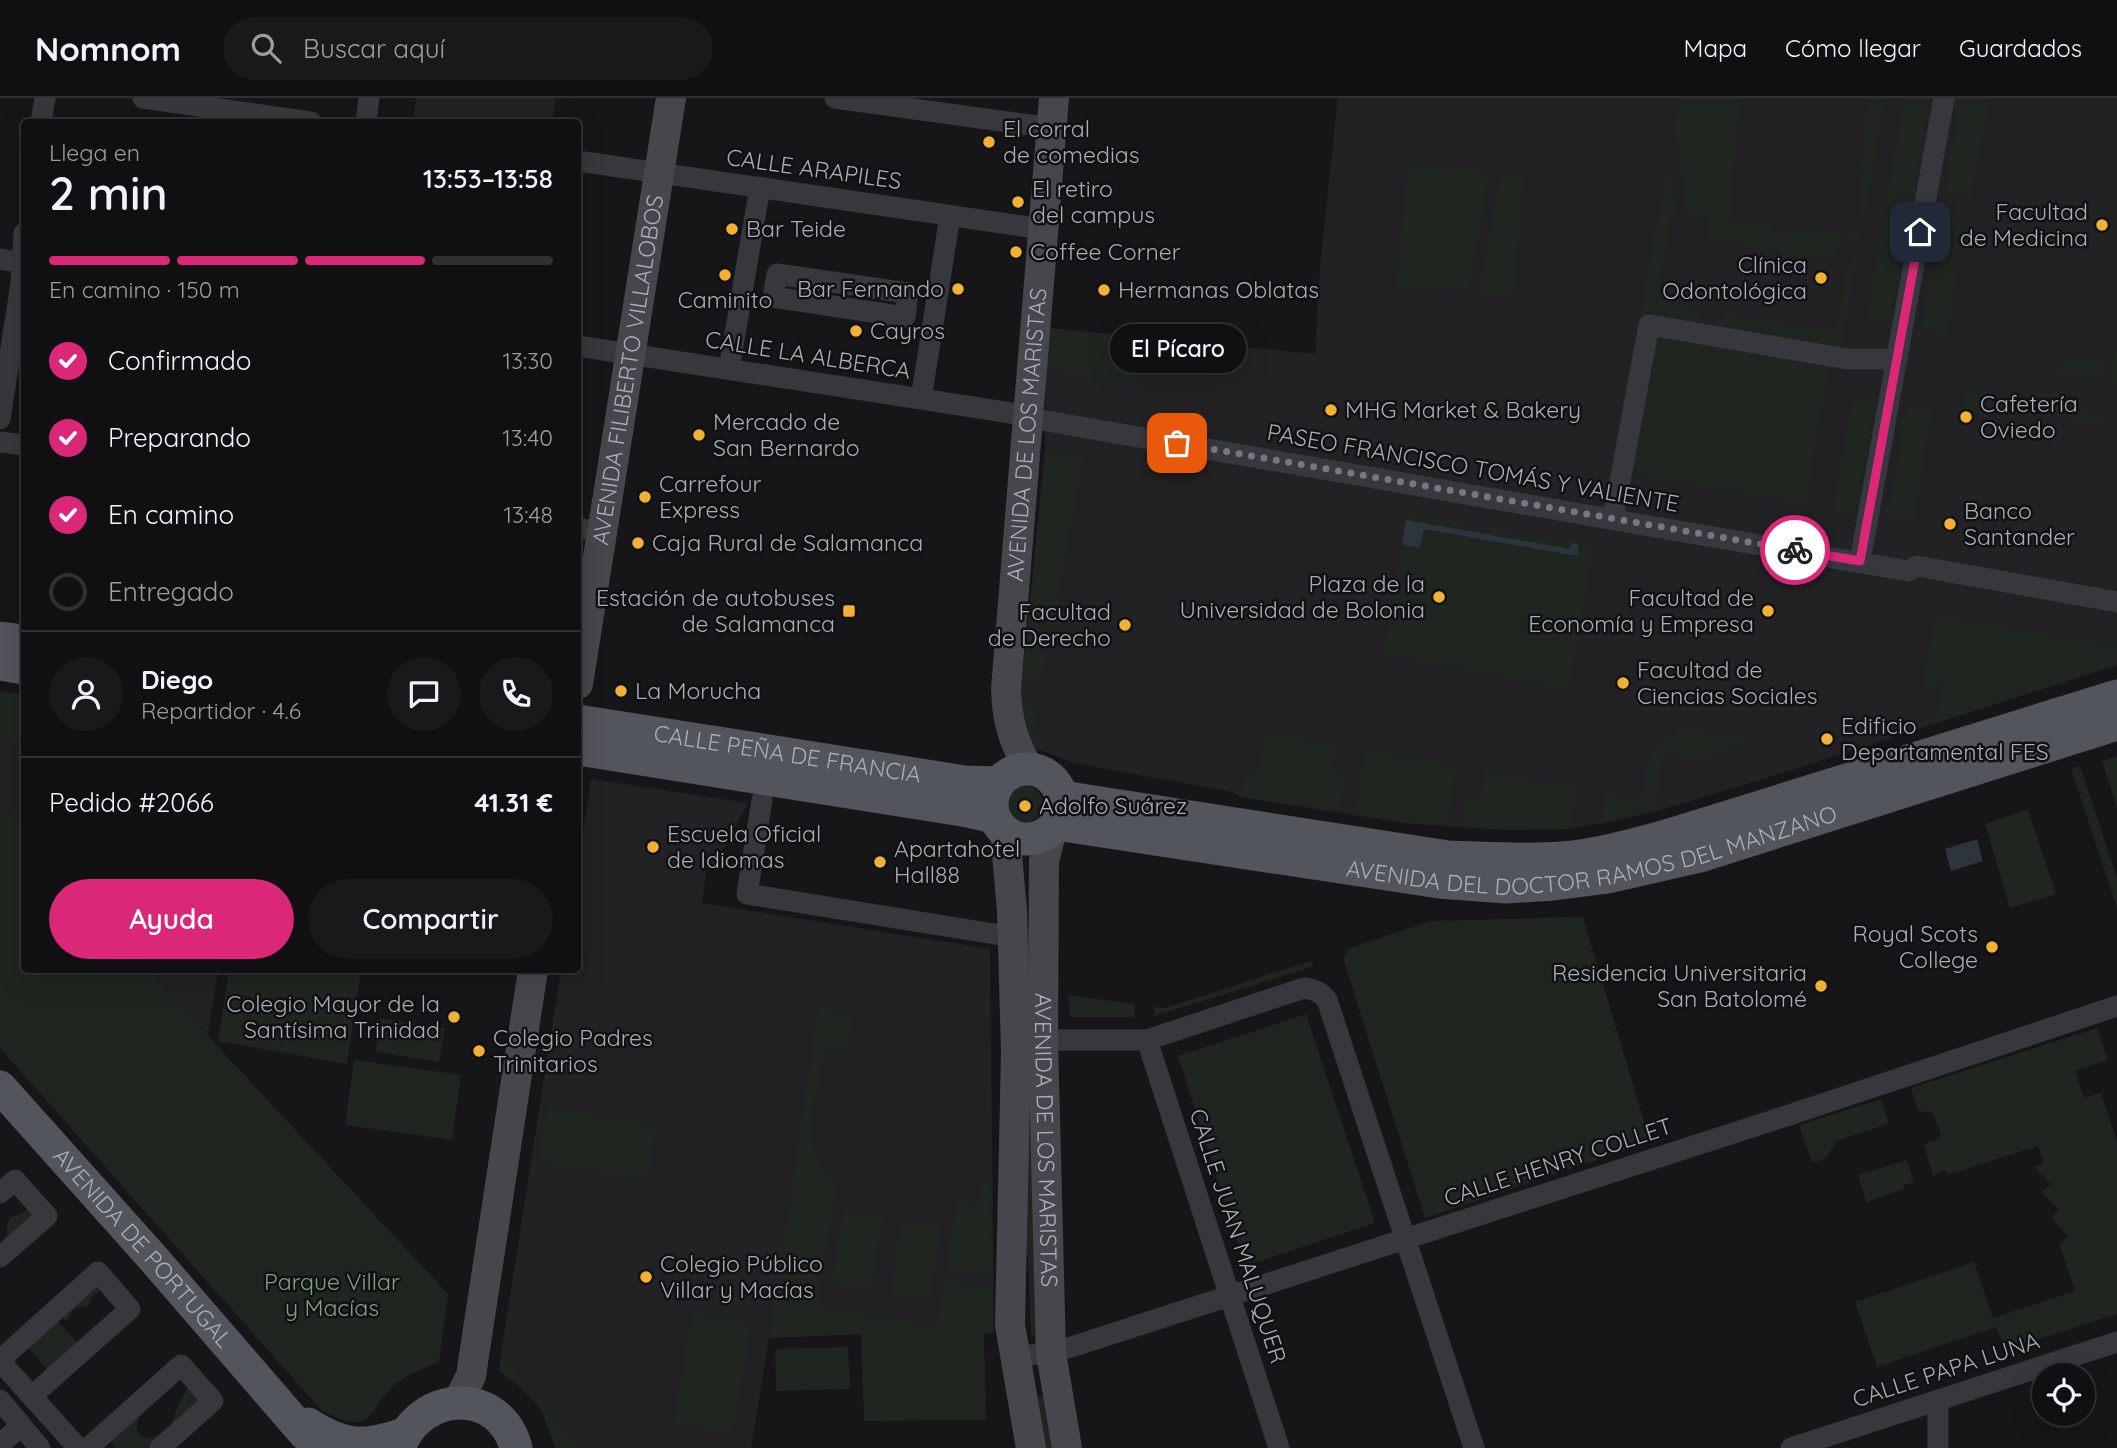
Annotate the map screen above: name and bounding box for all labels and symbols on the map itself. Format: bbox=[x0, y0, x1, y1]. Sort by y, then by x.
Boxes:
place label: El corral de comedias bbox=[1003, 114, 1140, 169]
marker: El corral de comedias bbox=[981, 134, 997, 150]
street label: CALLE ARAPILES bbox=[725, 142, 904, 195]
place label: El retiro del campus bbox=[1032, 174, 1155, 229]
street label: AVENIDA FILIBERTO VILLALOBOS bbox=[585, 193, 669, 547]
marker: El retiro del campus bbox=[1010, 194, 1026, 210]
place label: Facultad de Medicina bbox=[1960, 197, 2088, 252]
pin bbox=[1890, 202, 1950, 262]
place label: Bar Teide bbox=[746, 214, 846, 243]
marker: Facultad de Medicina bbox=[2094, 217, 2110, 233]
marker: Bar Teide bbox=[724, 221, 740, 237]
place label: Coffee Corner bbox=[1030, 237, 1181, 266]
marker: Coffee Corner bbox=[1008, 244, 1024, 260]
place label: Clínica Odontológica bbox=[1662, 250, 1807, 305]
marker: Caminito bbox=[717, 267, 733, 283]
marker: Clínica Odontológica bbox=[1813, 270, 1829, 286]
place label: Bar Fernando bbox=[797, 274, 944, 303]
place label: Hermanas Oblatas bbox=[1118, 275, 1319, 304]
marker: Bar Fernando bbox=[950, 281, 966, 297]
marker: Hermanas Oblatas bbox=[1096, 282, 1112, 298]
place label: Caminito bbox=[678, 285, 772, 314]
street label: AVENIDA DE LOS MARISTAS bbox=[1000, 287, 1053, 583]
place label: Cayros bbox=[870, 316, 945, 345]
marker: Cayros bbox=[848, 323, 864, 339]
street label: CALLE LA ALBERCA bbox=[703, 324, 913, 385]
callout: El Pícaro bbox=[1109, 324, 1245, 373]
place label: Cafetería Oviedo bbox=[1980, 389, 2078, 444]
place label: MHG Market & Bakery bbox=[1345, 395, 1581, 424]
marker: MHG Market & Bakery bbox=[1323, 402, 1339, 418]
place label: Mercado de San Bernardo bbox=[713, 407, 860, 462]
marker: Cafetería Oviedo bbox=[1958, 409, 1974, 425]
pin bbox=[1147, 413, 1207, 473]
street label: PASEO FRANCISCO TOMÁS Y VALIENTE bbox=[1265, 417, 1681, 518]
marker: Mercado de San Bernardo bbox=[691, 427, 707, 443]
place label: Carrefour Express bbox=[659, 469, 762, 524]
marker: Carrefour Express bbox=[637, 489, 653, 505]
place label: Banco Santander bbox=[1964, 496, 2075, 551]
courier bbox=[1760, 515, 1830, 585]
marker: Banco Santander bbox=[1942, 516, 1958, 532]
place label: Caja Rural de Salamanca bbox=[652, 528, 923, 557]
marker: Caja Rural de Salamanca bbox=[630, 535, 646, 551]
place label: Plaza de la Universidad de Bolonia bbox=[1180, 569, 1425, 624]
place label: Estación de autobuses de Salamanca bbox=[596, 583, 835, 638]
place label: Facultad de Economía y Empresa bbox=[1528, 583, 1754, 638]
marker: Plaza de la Universidad de Bolonia bbox=[1431, 589, 1447, 605]
place label: Facultad de Derecho bbox=[988, 597, 1111, 652]
marker: Estación de autobuses de Salamanca bbox=[841, 603, 857, 619]
marker: Facultad de Economía y Empresa bbox=[1760, 603, 1776, 619]
marker: Facultad de Derecho bbox=[1117, 617, 1133, 633]
place label: Facultad de Ciencias Sociales bbox=[1637, 655, 1818, 710]
marker: Facultad de Ciencias Sociales bbox=[1615, 675, 1631, 691]
place label: La Morucha bbox=[635, 676, 761, 705]
marker: La Morucha bbox=[613, 683, 629, 699]
place label: Edificio Departamental FES bbox=[1841, 711, 2049, 766]
street label: CALLE PEÑA DE FRANCIA bbox=[652, 718, 923, 789]
marker: Edificio Departamental FES bbox=[1819, 731, 1835, 747]
place label: Adolfo Suárez bbox=[1039, 791, 1187, 820]
marker: Adolfo Suárez bbox=[1017, 798, 1033, 814]
street label: AVENIDA DEL DOCTOR RAMOS DEL MANZANO bbox=[1344, 799, 1840, 901]
place label: Escuela Oficial de Idiomas bbox=[667, 819, 821, 874]
place label: Apartahotel Hall88 bbox=[894, 834, 1020, 889]
marker: Escuela Oficial de Idiomas bbox=[645, 839, 661, 855]
marker: Apartahotel Hall88 bbox=[872, 854, 888, 870]
place label: Royal Scots College bbox=[1852, 919, 1978, 974]
marker: Royal Scots College bbox=[1984, 939, 2000, 955]
place label: Residencia Universitaria San Batolomé bbox=[1552, 958, 1807, 1013]
marker: Residencia Universitaria San Batolomé bbox=[1813, 978, 1829, 994]
place label: Colegio Mayor de la Santísima Trinidad bbox=[226, 989, 440, 1044]
street label: AVENIDA DE LOS MARISTAS bbox=[1029, 993, 1064, 1288]
marker: Colegio Mayor de la Santísima Trinidad bbox=[446, 1009, 462, 1025]
place label: Colegio Padres Trinitarios bbox=[493, 1023, 653, 1078]
marker: Colegio Padres Trinitarios bbox=[471, 1043, 487, 1059]
street label: CALLE JUAN MALUQUER bbox=[1184, 1105, 1293, 1367]
street label: CALLE HENRY COLLET bbox=[1440, 1111, 1676, 1212]
street label: AVENIDA DE PORTUGAL bbox=[47, 1141, 239, 1354]
place label: Colegio Público Villar y Macías bbox=[660, 1249, 823, 1304]
park label: Parque Villar y Macías bbox=[264, 1267, 400, 1322]
marker: Colegio Público Villar y Macías bbox=[638, 1269, 654, 1285]
street label: CALLE PAPA LUNA bbox=[1849, 1326, 2043, 1413]

